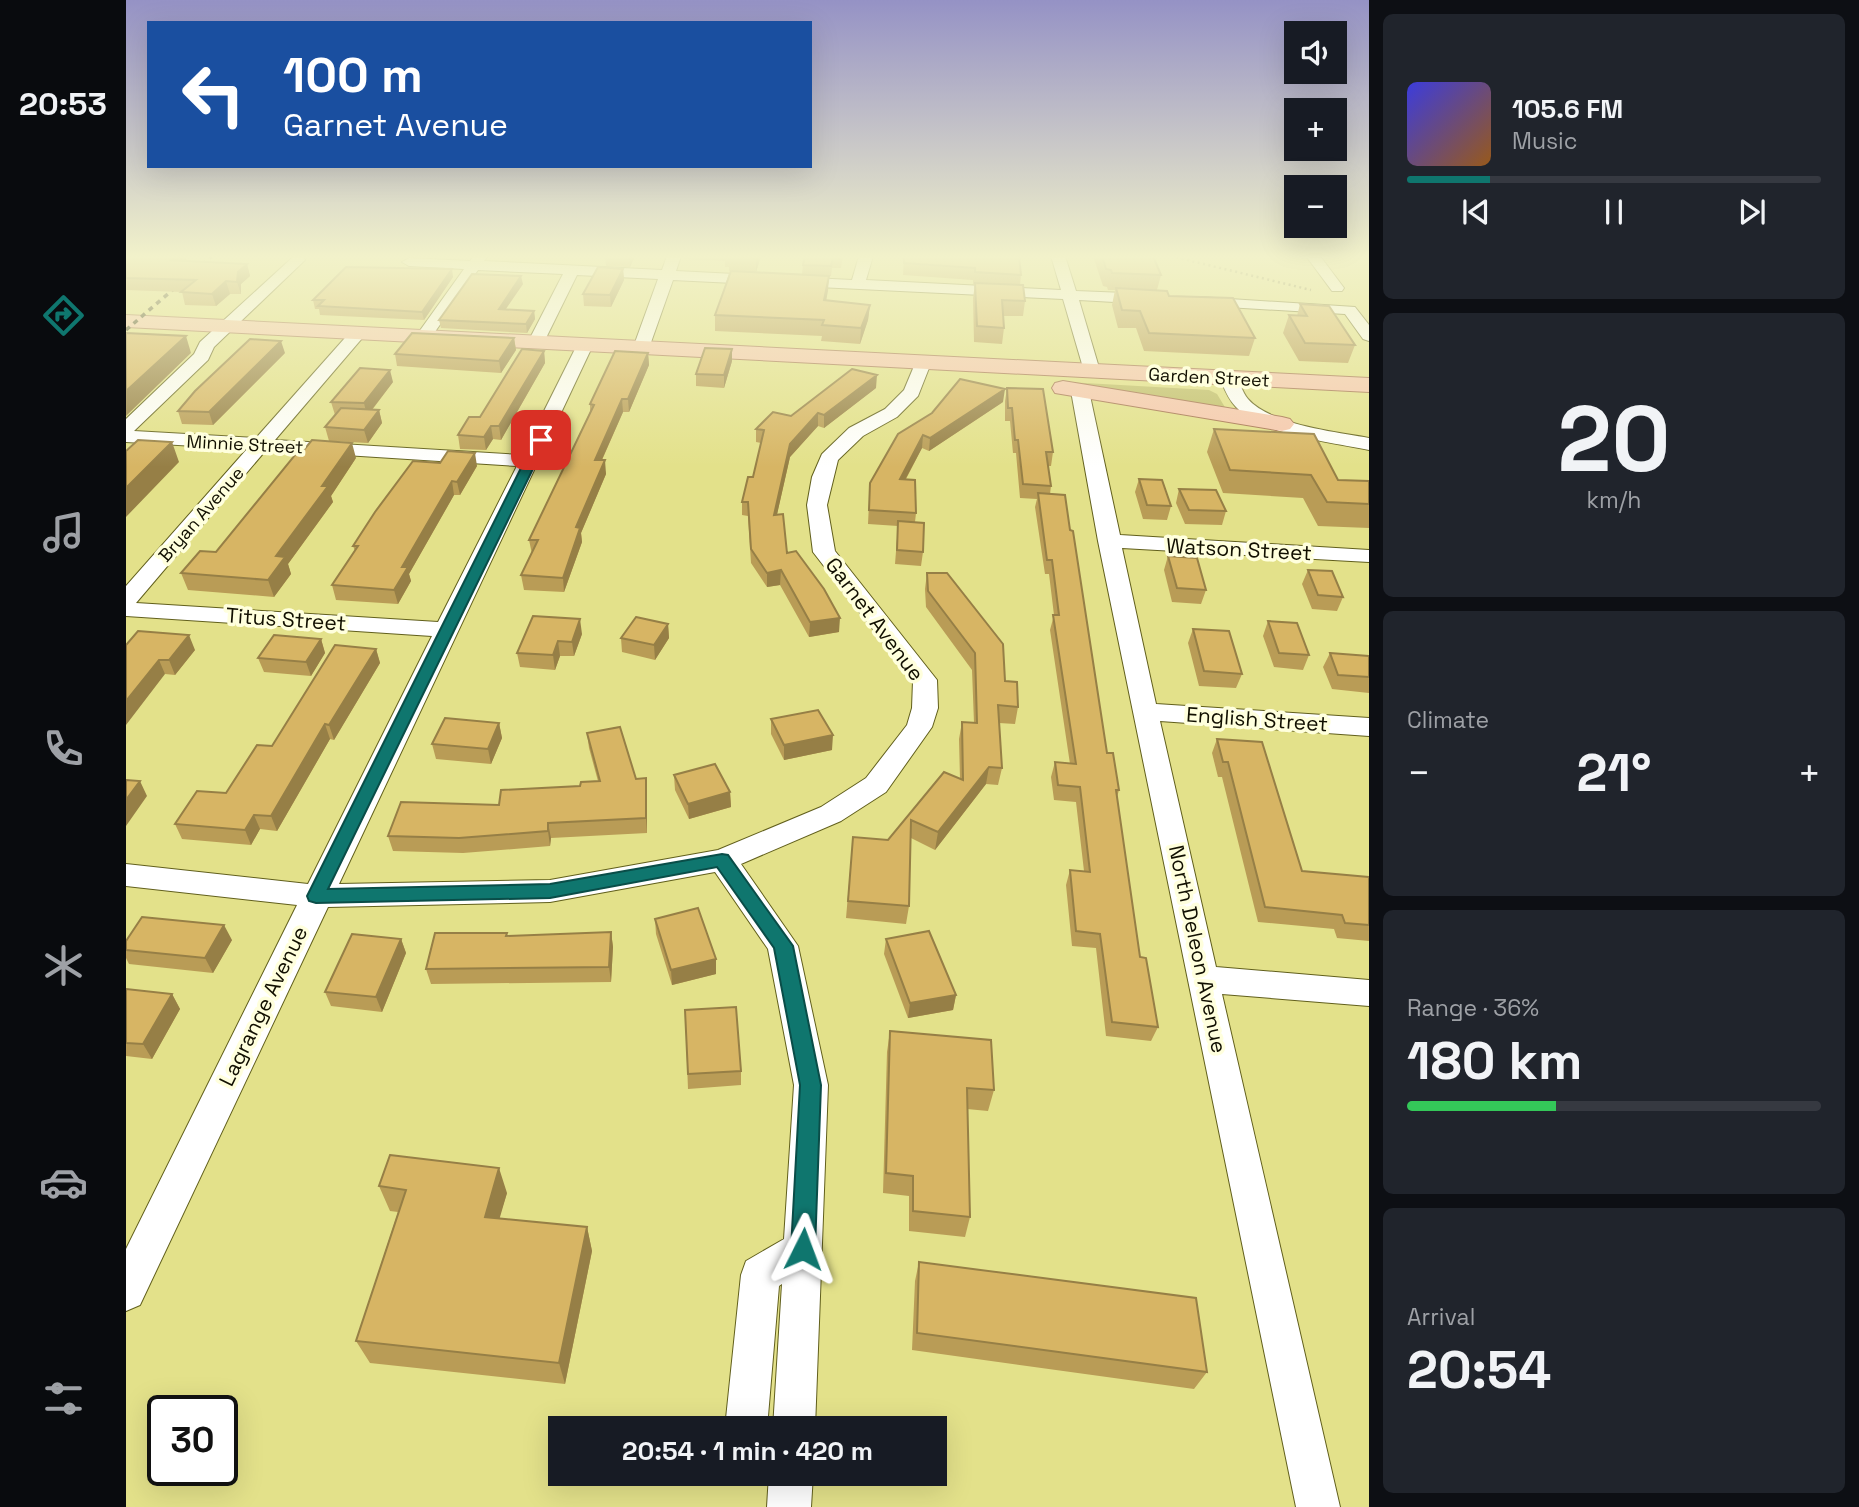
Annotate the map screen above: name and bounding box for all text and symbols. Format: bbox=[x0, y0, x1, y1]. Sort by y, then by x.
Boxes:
map controls bbox=[1284, 21, 1347, 238]
button: sound bbox=[1284, 21, 1347, 84]
text: 100 m bbox=[283, 44, 423, 106]
icon: left bbox=[168, 49, 259, 140]
text: 20:53 bbox=[19, 84, 107, 124]
text: 105.6 FM bbox=[1512, 92, 1623, 126]
button: + bbox=[1284, 98, 1347, 161]
text: Garnet Avenue bbox=[283, 105, 508, 145]
text: Music bbox=[1512, 126, 1577, 156]
button: − bbox=[1284, 175, 1347, 238]
icon: previous bbox=[1457, 193, 1495, 231]
icon: pause bbox=[1595, 193, 1633, 231]
icon: next bbox=[1733, 193, 1771, 231]
icon: directions bbox=[39, 291, 88, 340]
street label: Garden Street bbox=[1148, 362, 1270, 392]
text: 20 bbox=[1557, 381, 1671, 498]
pin bbox=[511, 410, 571, 470]
icon: arrive bbox=[522, 421, 560, 459]
street label: Minnie Street bbox=[186, 429, 304, 459]
street label: Bryan Avenue bbox=[153, 462, 249, 566]
text: km/h bbox=[1587, 485, 1641, 515]
icon: music bbox=[39, 508, 88, 557]
street label: Watson Street bbox=[1166, 532, 1312, 566]
street label: Garnet Avenue bbox=[820, 552, 930, 686]
street label: Titus Street bbox=[225, 601, 347, 637]
street label: English Street bbox=[1185, 701, 1329, 737]
text: Climate bbox=[1407, 705, 1489, 735]
icon: phone bbox=[39, 724, 88, 773]
text: 21° bbox=[1577, 740, 1651, 806]
text: − bbox=[1407, 749, 1431, 797]
text: + bbox=[1797, 749, 1821, 797]
street label: North Deleon Avenue bbox=[1163, 843, 1233, 1055]
street label: Lagrange Avenue bbox=[213, 922, 313, 1090]
icon: climate bbox=[39, 941, 88, 990]
text: Range · 36% bbox=[1407, 993, 1539, 1023]
text: 180 km bbox=[1407, 1028, 1582, 1094]
icon: car bbox=[39, 1158, 88, 1207]
position arrow bbox=[766, 1212, 840, 1286]
text: Arrival bbox=[1407, 1302, 1475, 1332]
text: 20:54 bbox=[1407, 1337, 1551, 1403]
icon: filters bbox=[39, 1374, 88, 1423]
speed limit sign: 30 bbox=[147, 1395, 238, 1486]
text: 20:54 · 1 min · 420 m bbox=[622, 1434, 873, 1468]

